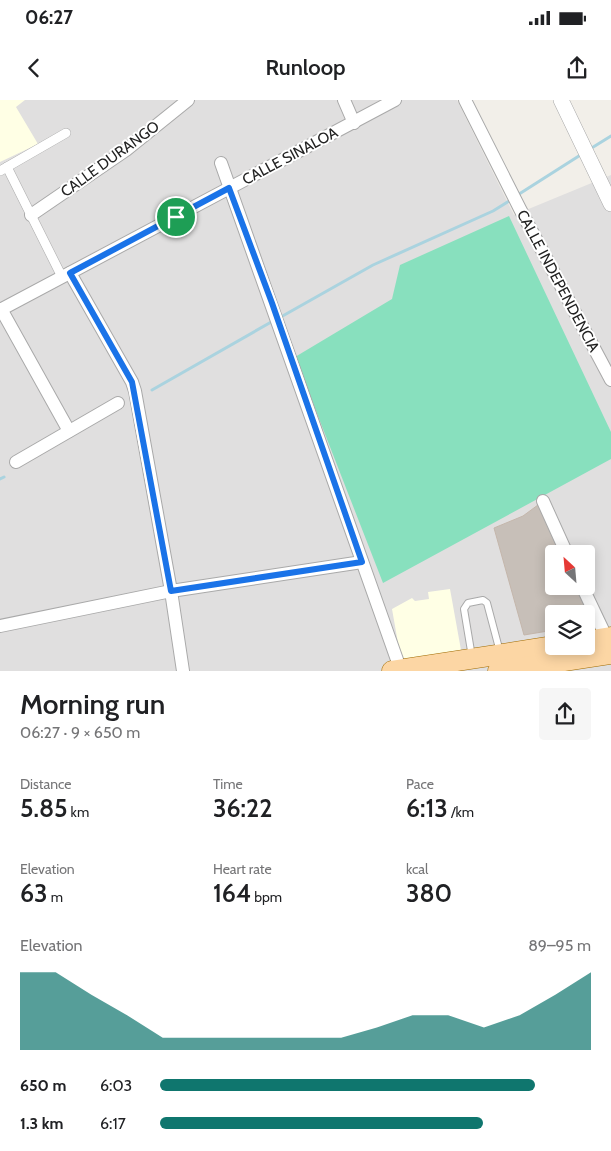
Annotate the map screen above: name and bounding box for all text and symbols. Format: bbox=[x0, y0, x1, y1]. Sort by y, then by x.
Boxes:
text: 06:27 bbox=[25, 6, 73, 29]
icon: back bbox=[20, 54, 48, 82]
text: Runloop bbox=[265, 54, 346, 81]
icon: share bbox=[563, 54, 591, 82]
street label: CALLE DURANGO bbox=[57, 117, 163, 201]
street label: CALLE SINALOA bbox=[239, 123, 341, 189]
pin bbox=[155, 196, 197, 238]
icon: arrive bbox=[162, 203, 190, 231]
street label: CALLE INDEPENDENCIA bbox=[513, 207, 603, 356]
north arrow bbox=[545, 545, 595, 595]
map controls bbox=[545, 545, 595, 655]
button: layers bbox=[545, 605, 595, 655]
text: Morning run bbox=[20, 687, 165, 721]
button: share bbox=[539, 688, 591, 740]
text: 06:27 · 9 × 650 m bbox=[20, 723, 140, 742]
text: Distance bbox=[20, 775, 72, 793]
text: Time bbox=[213, 775, 243, 793]
text: Pace bbox=[406, 775, 434, 793]
text: 5.85 bbox=[20, 793, 67, 823]
text: 36:22 bbox=[213, 793, 272, 823]
text: 6:13 bbox=[406, 793, 448, 823]
text: km bbox=[67, 803, 89, 821]
text: /km bbox=[448, 803, 474, 821]
text: Elevation bbox=[20, 860, 75, 878]
text: Heart rate bbox=[213, 860, 272, 878]
text: kcal bbox=[406, 860, 428, 878]
text: 63 bbox=[20, 878, 48, 908]
text: 164 bbox=[213, 878, 251, 908]
text: 380 bbox=[406, 878, 452, 908]
text: m bbox=[48, 888, 63, 906]
text: bpm bbox=[251, 888, 282, 906]
text: Elevation bbox=[20, 936, 83, 955]
text: 89–95 m bbox=[528, 936, 591, 955]
text: 650 m bbox=[20, 1076, 66, 1095]
text: 6:03 bbox=[100, 1076, 132, 1095]
text: 1.3 km bbox=[20, 1114, 63, 1133]
text: 6:17 bbox=[100, 1114, 126, 1133]

